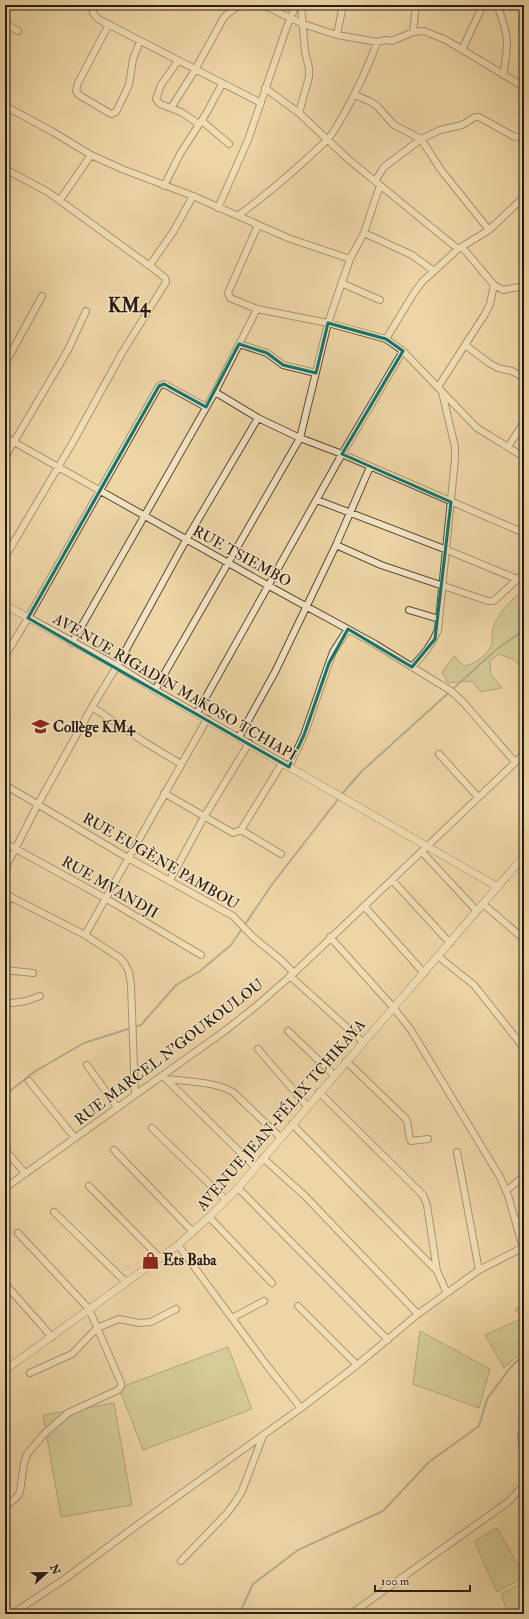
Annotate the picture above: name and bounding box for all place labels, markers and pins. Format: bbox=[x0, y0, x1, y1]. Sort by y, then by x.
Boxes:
school or university icon: Collège KM4 bbox=[30, 717, 50, 737]
place label: Collège KM4 bbox=[53, 718, 136, 738]
shop icon: Ets Baba bbox=[140, 1250, 160, 1270]
place label: Ets Baba bbox=[163, 1251, 217, 1270]

